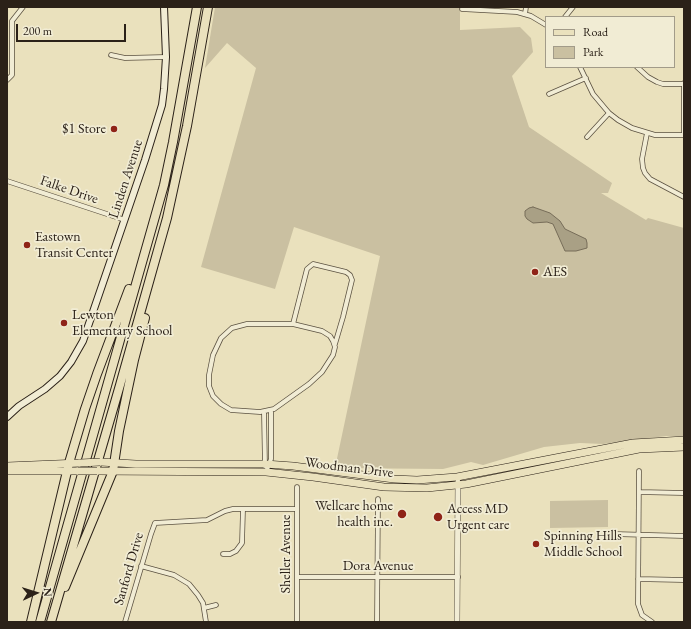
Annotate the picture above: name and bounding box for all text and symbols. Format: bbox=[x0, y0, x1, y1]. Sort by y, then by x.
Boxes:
scale bar bbox=[18, 16, 128, 42]
legend bbox=[545, 16, 675, 68]
text: 200 m bbox=[23, 23, 52, 39]
text: Road bbox=[583, 24, 608, 40]
text: Park bbox=[583, 44, 603, 60]
place label: $1 Store bbox=[62, 121, 106, 137]
marker: $1 Store bbox=[109, 124, 119, 134]
street label: Linden Avenue bbox=[105, 137, 147, 221]
street label: Falke Drive bbox=[38, 172, 100, 208]
place label: Eastown Transit Center bbox=[35, 229, 113, 262]
marker: Eastown Transit Center bbox=[22, 240, 32, 250]
place label: AES bbox=[543, 264, 567, 280]
marker: AES bbox=[530, 267, 540, 277]
place label: Lewton Elementary School bbox=[72, 307, 172, 340]
marker: Lewton Elementary School bbox=[59, 318, 69, 328]
street label: Woodman Drive bbox=[304, 454, 394, 482]
place label: Wellcare home health inc. bbox=[315, 498, 393, 530]
place label: Access MD Urgent care bbox=[447, 501, 509, 534]
marker: Wellcare home health inc. bbox=[396, 508, 408, 520]
marker: Access MD Urgent care bbox=[432, 511, 444, 523]
street label: Sheller Avenue bbox=[278, 514, 294, 594]
place label: Spinning Hills Middle School bbox=[544, 528, 622, 560]
street label: Sanford Drive bbox=[111, 531, 147, 607]
marker: Spinning Hills Middle School bbox=[531, 539, 541, 549]
street label: Dora Avenue bbox=[343, 558, 413, 574]
north arrow bbox=[16, 573, 56, 613]
text: N bbox=[41, 587, 55, 597]

